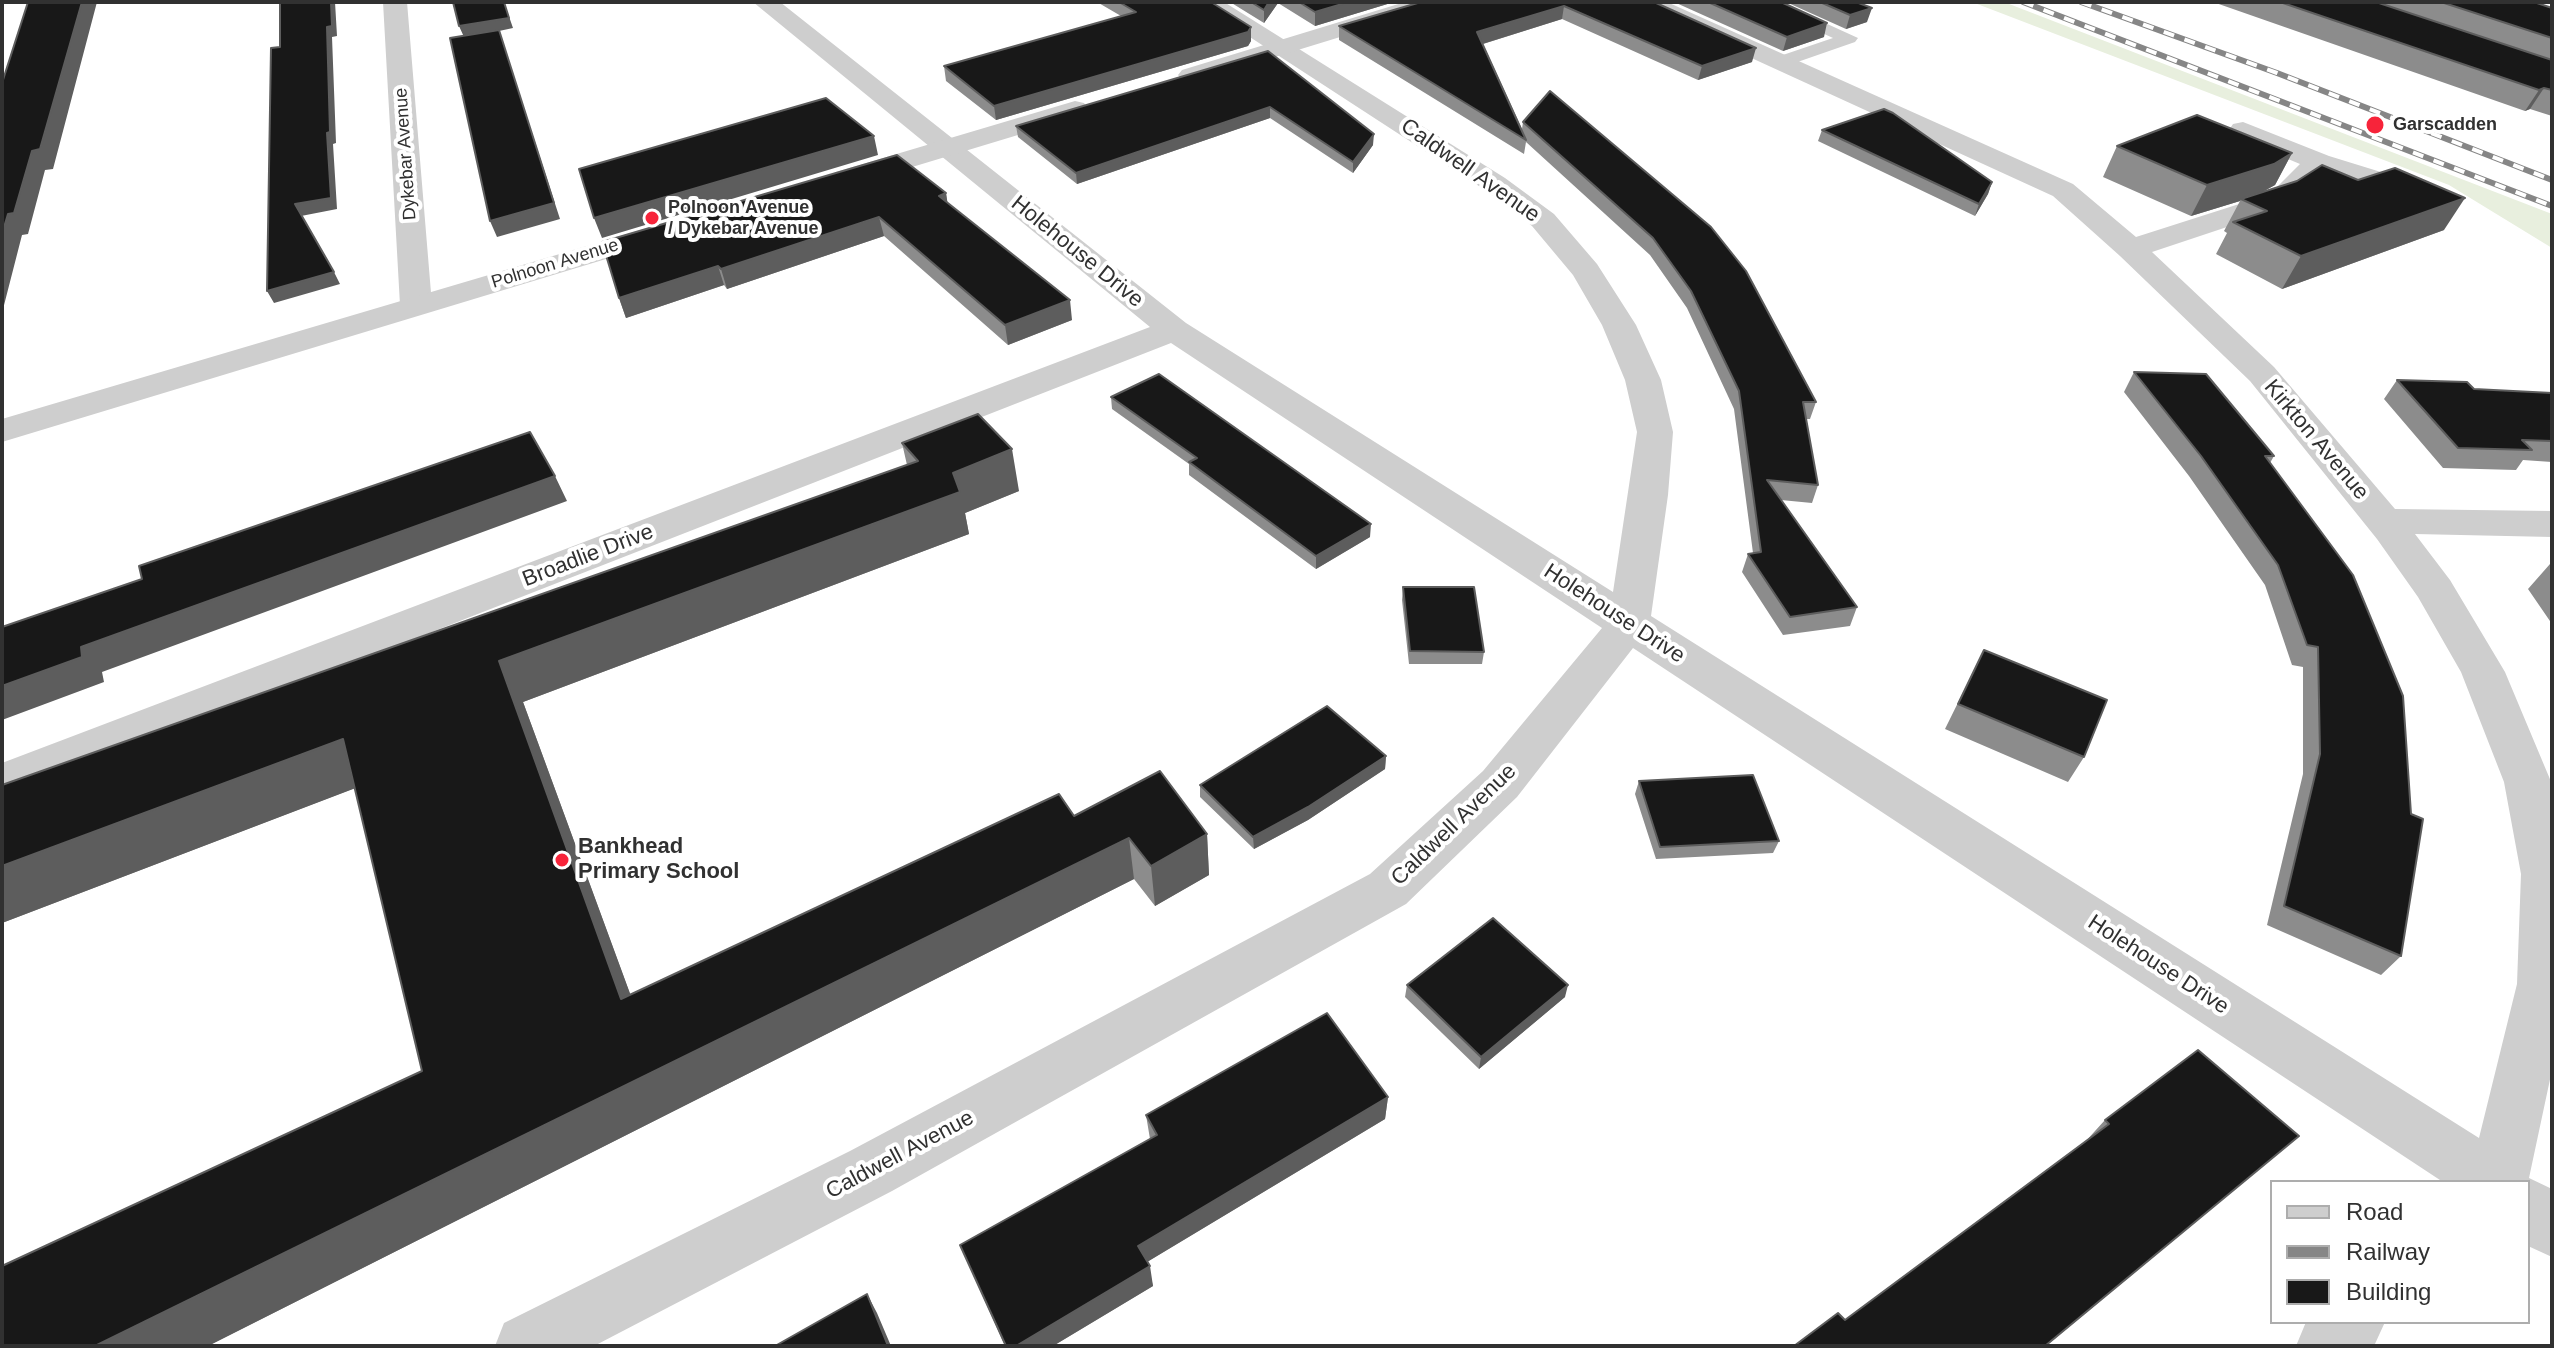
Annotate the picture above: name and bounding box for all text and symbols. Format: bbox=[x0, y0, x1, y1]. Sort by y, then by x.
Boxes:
street label: Dykebar Avenue bbox=[391, 87, 421, 221]
street label: Caldwell Avenue bbox=[1395, 113, 1545, 229]
marker: Garscadden bbox=[2364, 114, 2386, 136]
place label: Garscadden bbox=[2393, 114, 2497, 136]
street label: Holehouse Drive bbox=[1005, 191, 1149, 313]
place label: Polnoon Avenue / Dykebar Avenue bbox=[668, 197, 818, 240]
marker: Polnoon Avenue / Dykebar Avenue bbox=[643, 209, 661, 227]
street label: Polnoon Avenue bbox=[489, 234, 621, 294]
street label: Kirkton Avenue bbox=[2258, 375, 2374, 505]
street label: Broadlie Drive bbox=[519, 519, 657, 593]
street label: Holehouse Drive bbox=[1539, 559, 1689, 669]
street label: Caldwell Avenue bbox=[1386, 759, 1522, 891]
place label: Bankhead Primary School bbox=[578, 834, 739, 886]
marker: Bankhead Primary School bbox=[553, 851, 571, 869]
street label: Holehouse Drive bbox=[2083, 910, 2233, 1020]
street label: Caldwell Avenue bbox=[822, 1105, 978, 1205]
legend bbox=[2270, 1180, 2530, 1324]
text: Road bbox=[2346, 1198, 2403, 1225]
text: Railway bbox=[2346, 1238, 2430, 1265]
text: Building bbox=[2346, 1278, 2431, 1305]

